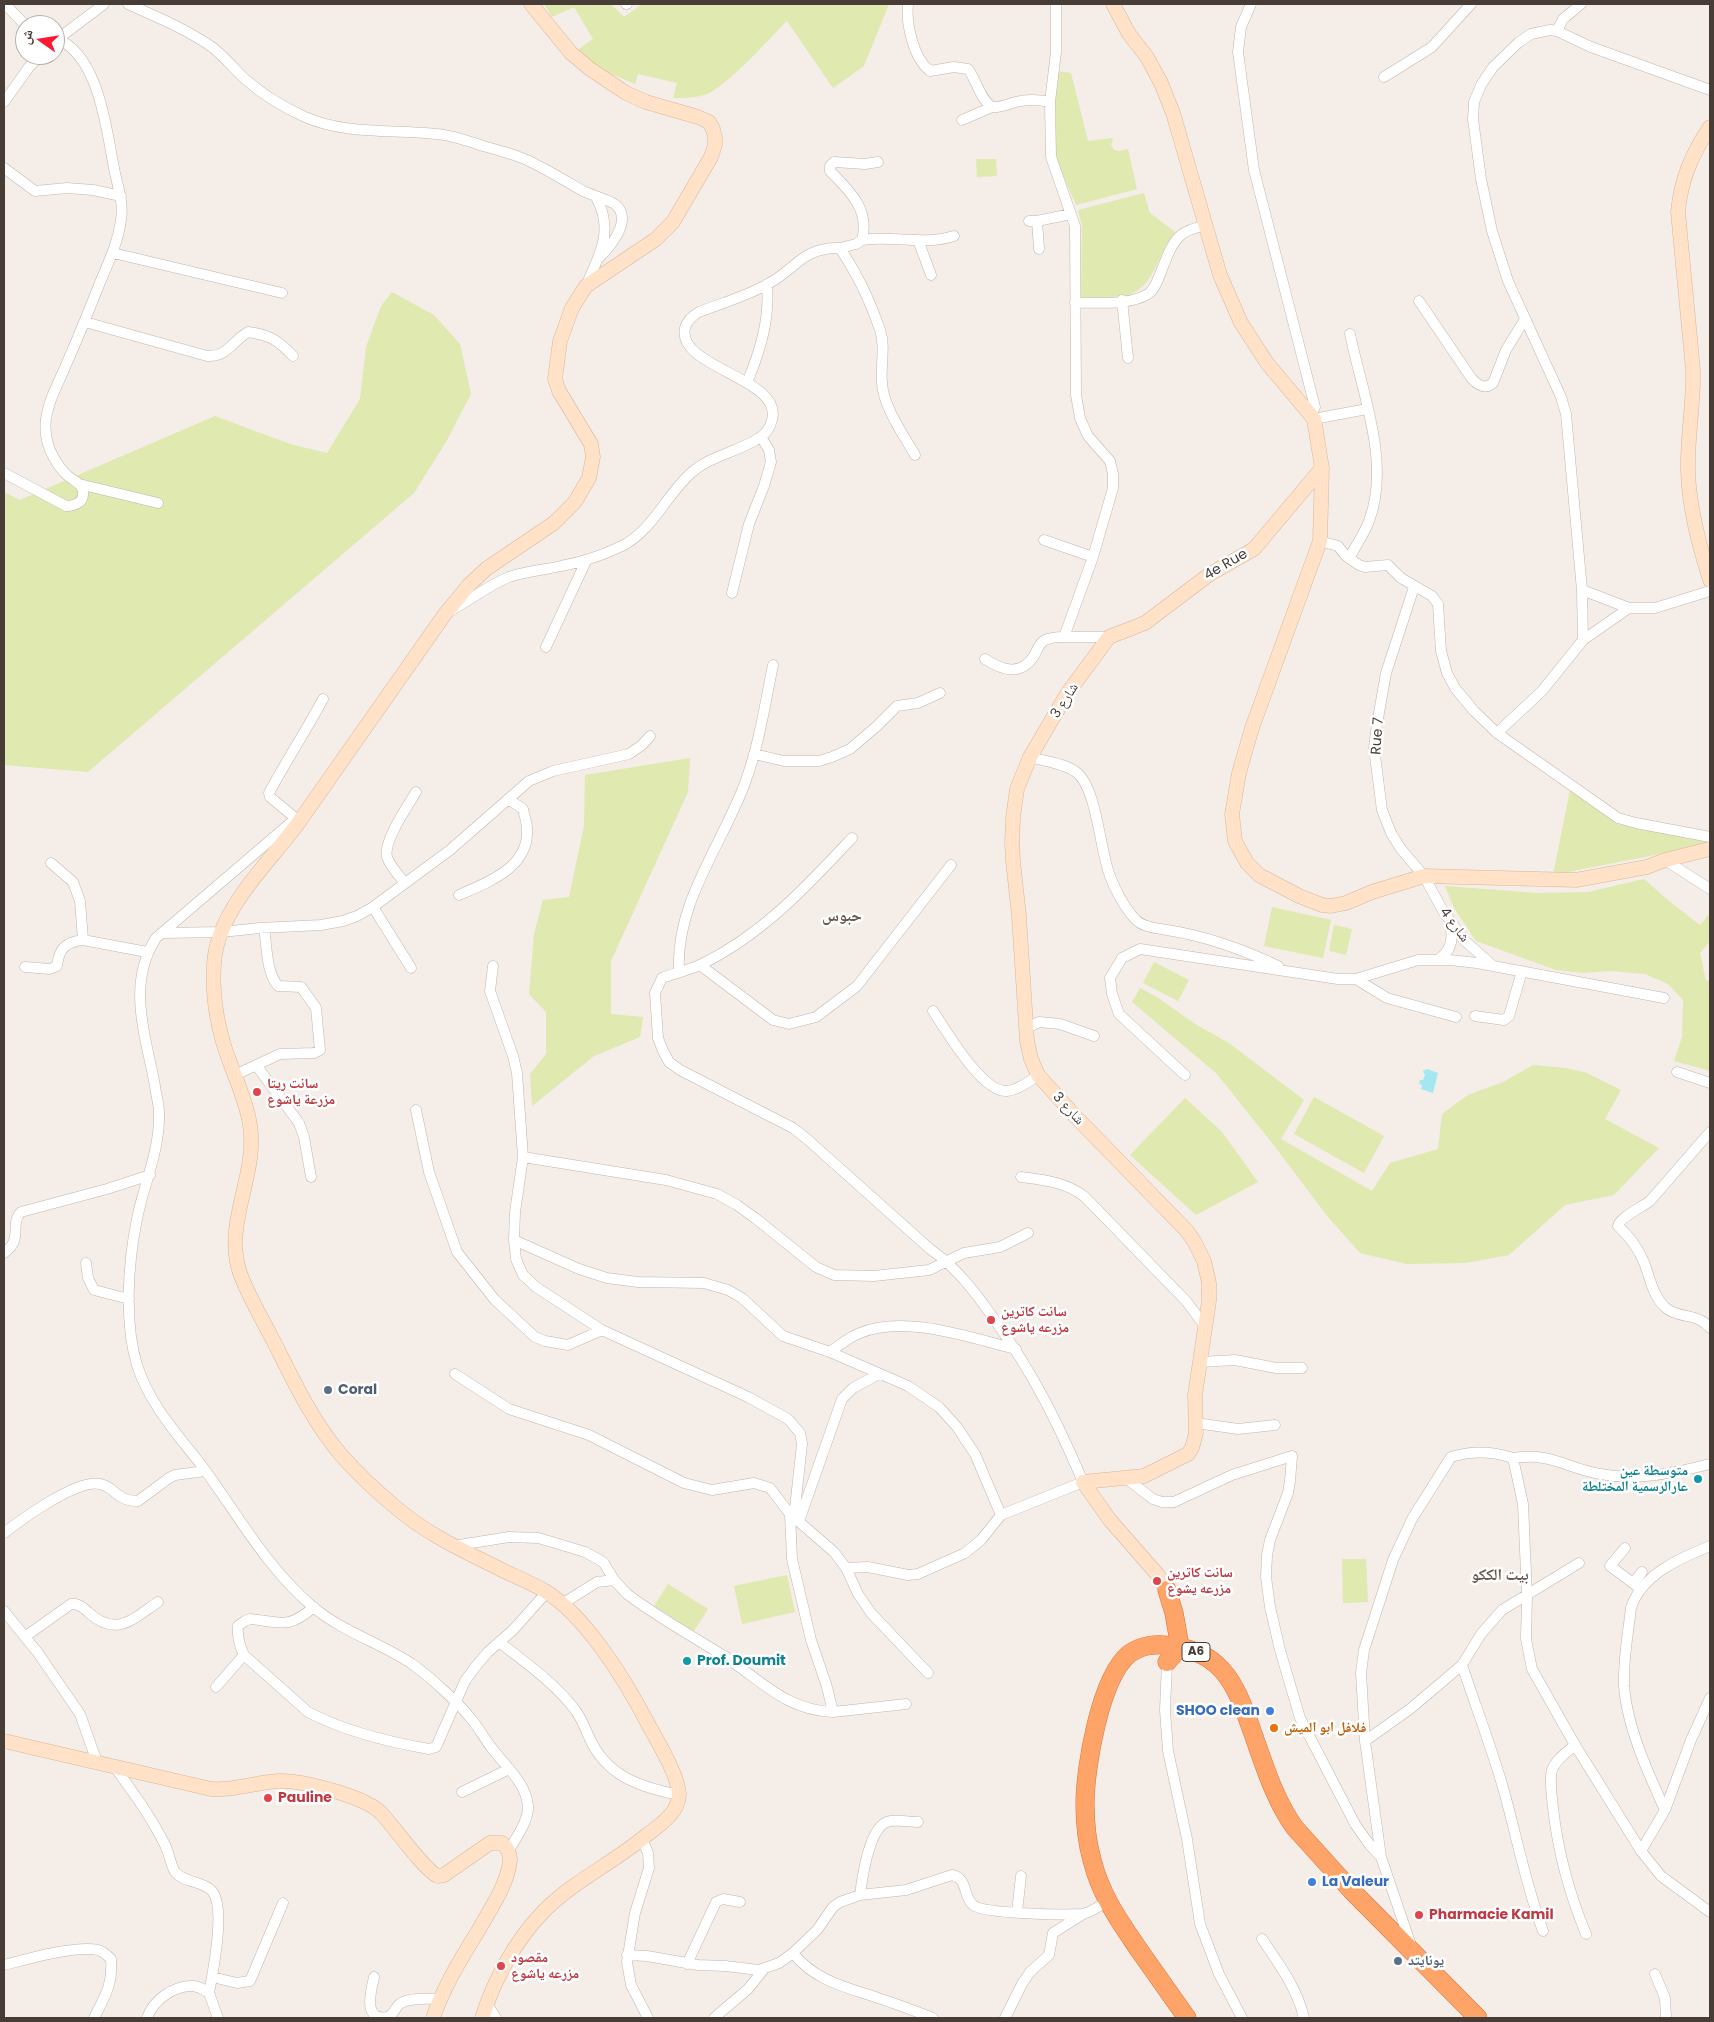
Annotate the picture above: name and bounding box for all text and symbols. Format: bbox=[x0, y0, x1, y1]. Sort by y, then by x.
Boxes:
north arrow bbox=[15, 15, 65, 65]
text: ش bbox=[15, 27, 38, 46]
street label: 4e Rue bbox=[1201, 546, 1251, 584]
street label: شارع 3 bbox=[1047, 680, 1083, 722]
street label: Rue 7 bbox=[1368, 717, 1388, 755]
street label: شارع 4 bbox=[1436, 904, 1472, 946]
district label: حبوس bbox=[822, 907, 862, 927]
place label: سانت ريتا مزرعة ياشوع bbox=[267, 1076, 335, 1108]
marker: سانت ريتا مزرعة ياشوع bbox=[251, 1086, 263, 1098]
street label: شارع 3 bbox=[1049, 1089, 1087, 1129]
place label: سانت كاترين مزرعه ياشوع bbox=[1001, 1304, 1069, 1336]
marker: سانت كاترين مزرعه ياشوع bbox=[985, 1314, 997, 1326]
place label: Coral bbox=[338, 1382, 377, 1398]
marker: Coral bbox=[322, 1384, 334, 1396]
place label: متوسطة عين عارالرسمية المختلطة bbox=[1582, 1463, 1688, 1495]
marker: متوسطة عين عارالرسمية المختلطة bbox=[1692, 1473, 1704, 1485]
place label: سانت كاترين مزرعه يشوع bbox=[1167, 1565, 1233, 1598]
district label: بيت الككو bbox=[1471, 1566, 1529, 1586]
marker: سانت كاترين مزرعه يشوع bbox=[1151, 1575, 1163, 1587]
road number: A6 bbox=[1182, 1642, 1210, 1661]
place label: Prof. Doumit bbox=[697, 1653, 786, 1669]
marker: Prof. Doumit bbox=[681, 1655, 693, 1667]
place label: SHOO clean bbox=[1176, 1703, 1260, 1719]
marker: SHOO clean bbox=[1264, 1705, 1276, 1717]
place label: فلافل ابو الميش bbox=[1284, 1720, 1366, 1736]
marker: فلافل ابو الميش bbox=[1268, 1722, 1280, 1734]
place label: Pauline bbox=[278, 1790, 332, 1806]
marker: Pauline bbox=[262, 1792, 274, 1804]
place label: La Valeur bbox=[1322, 1874, 1389, 1890]
marker: La Valeur bbox=[1306, 1876, 1318, 1888]
place label: Pharmacie Kamil bbox=[1429, 1907, 1554, 1923]
marker: Pharmacie Kamil bbox=[1413, 1909, 1425, 1921]
place label: مقصود مزرعه ياشوع bbox=[511, 1950, 579, 1982]
place label: يونايتد bbox=[1408, 1953, 1444, 1969]
marker: يونايتد bbox=[1392, 1955, 1404, 1967]
marker: مقصود مزرعه ياشوع bbox=[495, 1960, 507, 1972]

